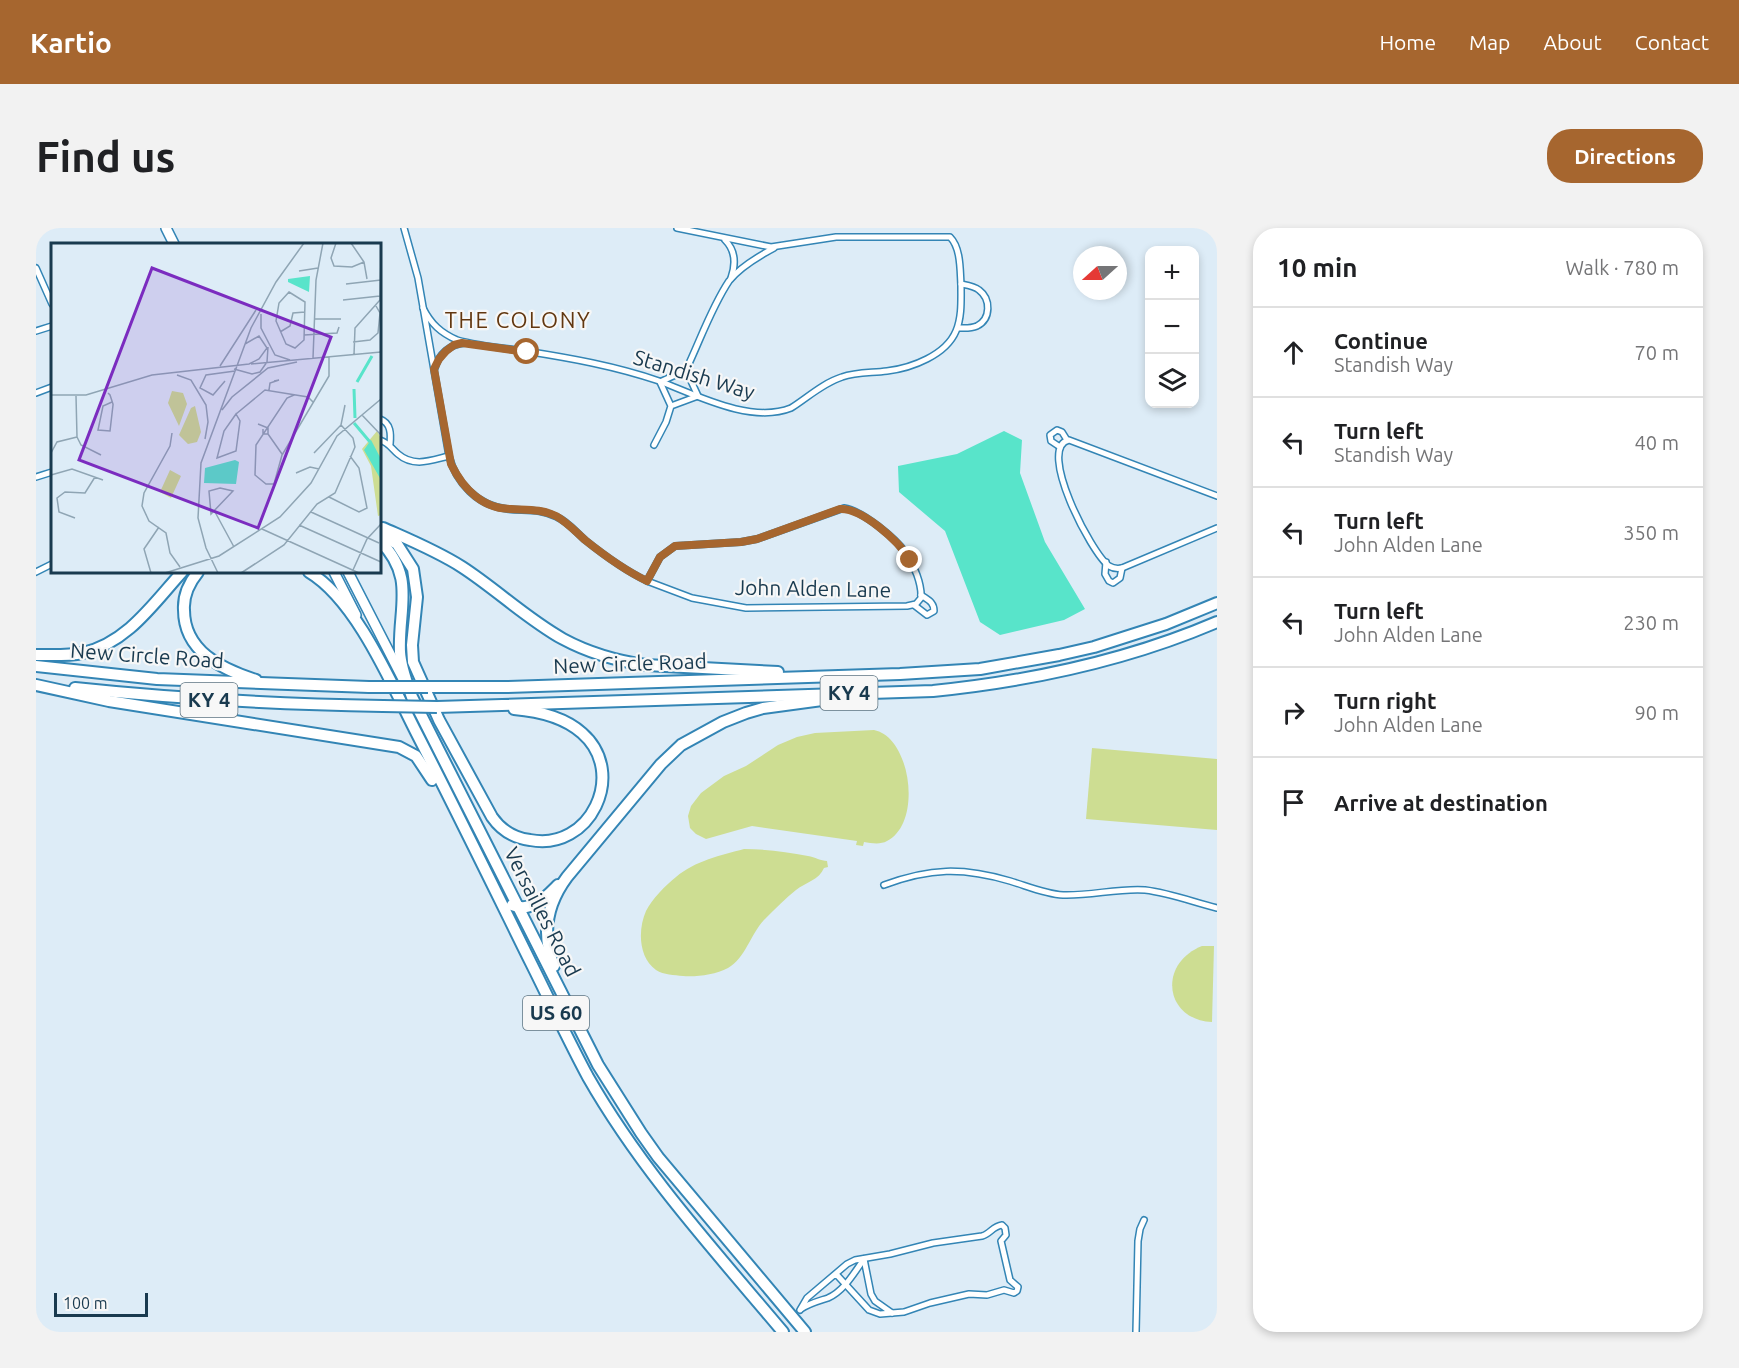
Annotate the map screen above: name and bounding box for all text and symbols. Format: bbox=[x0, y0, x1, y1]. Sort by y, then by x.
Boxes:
text: Kartio bbox=[30, 27, 112, 58]
text: Home bbox=[1379, 30, 1436, 54]
text: Map bbox=[1469, 30, 1510, 54]
text: About bbox=[1543, 30, 1602, 54]
text: Contact bbox=[1635, 30, 1709, 54]
button: Directions bbox=[1547, 129, 1703, 183]
text: Find us bbox=[36, 133, 175, 180]
inset map bbox=[51, 243, 381, 573]
north arrow bbox=[1073, 246, 1127, 300]
map controls bbox=[1145, 246, 1199, 408]
button: + bbox=[1145, 246, 1199, 300]
text: 10 min bbox=[1277, 253, 1357, 282]
text: Walk · 780 m bbox=[1566, 256, 1679, 279]
button: − bbox=[1145, 300, 1199, 354]
district label: THE COLONY bbox=[445, 307, 591, 332]
text: Continue bbox=[1334, 328, 1428, 353]
icon: ahead bbox=[1277, 336, 1310, 369]
route start bbox=[513, 338, 539, 364]
text: 70 m bbox=[1635, 341, 1679, 364]
street label: Standish Way bbox=[631, 344, 758, 404]
text: Standish Way bbox=[1334, 353, 1453, 376]
button: layers bbox=[1145, 354, 1199, 408]
text: Turn left bbox=[1334, 418, 1424, 443]
icon: left bbox=[1277, 426, 1310, 459]
text: 40 m bbox=[1635, 431, 1679, 454]
text: Standish Way bbox=[1334, 443, 1453, 466]
text: Turn left bbox=[1334, 508, 1424, 533]
icon: left bbox=[1277, 516, 1310, 549]
text: 350 m bbox=[1623, 521, 1679, 544]
text: John Alden Lane bbox=[1334, 533, 1483, 556]
route end bbox=[896, 546, 922, 572]
street label: John Alden Lane bbox=[735, 575, 891, 601]
text: Turn left bbox=[1334, 598, 1424, 623]
icon: left bbox=[1277, 606, 1310, 639]
text: 230 m bbox=[1623, 611, 1679, 634]
text: John Alden Lane bbox=[1334, 623, 1483, 646]
street label: New Circle Road bbox=[70, 638, 225, 672]
street label: New Circle Road bbox=[553, 648, 707, 678]
road number: KY 4 bbox=[820, 676, 878, 710]
road number: KY 4 bbox=[180, 683, 237, 717]
text: Turn right bbox=[1334, 688, 1436, 713]
icon: right bbox=[1277, 696, 1310, 729]
text: 90 m bbox=[1635, 701, 1679, 724]
text: John Alden Lane bbox=[1334, 713, 1483, 736]
icon: arrive bbox=[1277, 786, 1310, 819]
text: Arrive at destination bbox=[1334, 790, 1548, 815]
street label: Versailles Road bbox=[500, 843, 586, 980]
road number: US 60 bbox=[523, 996, 589, 1030]
scale bar bbox=[54, 1290, 148, 1318]
text: 100 m bbox=[63, 1294, 108, 1312]

